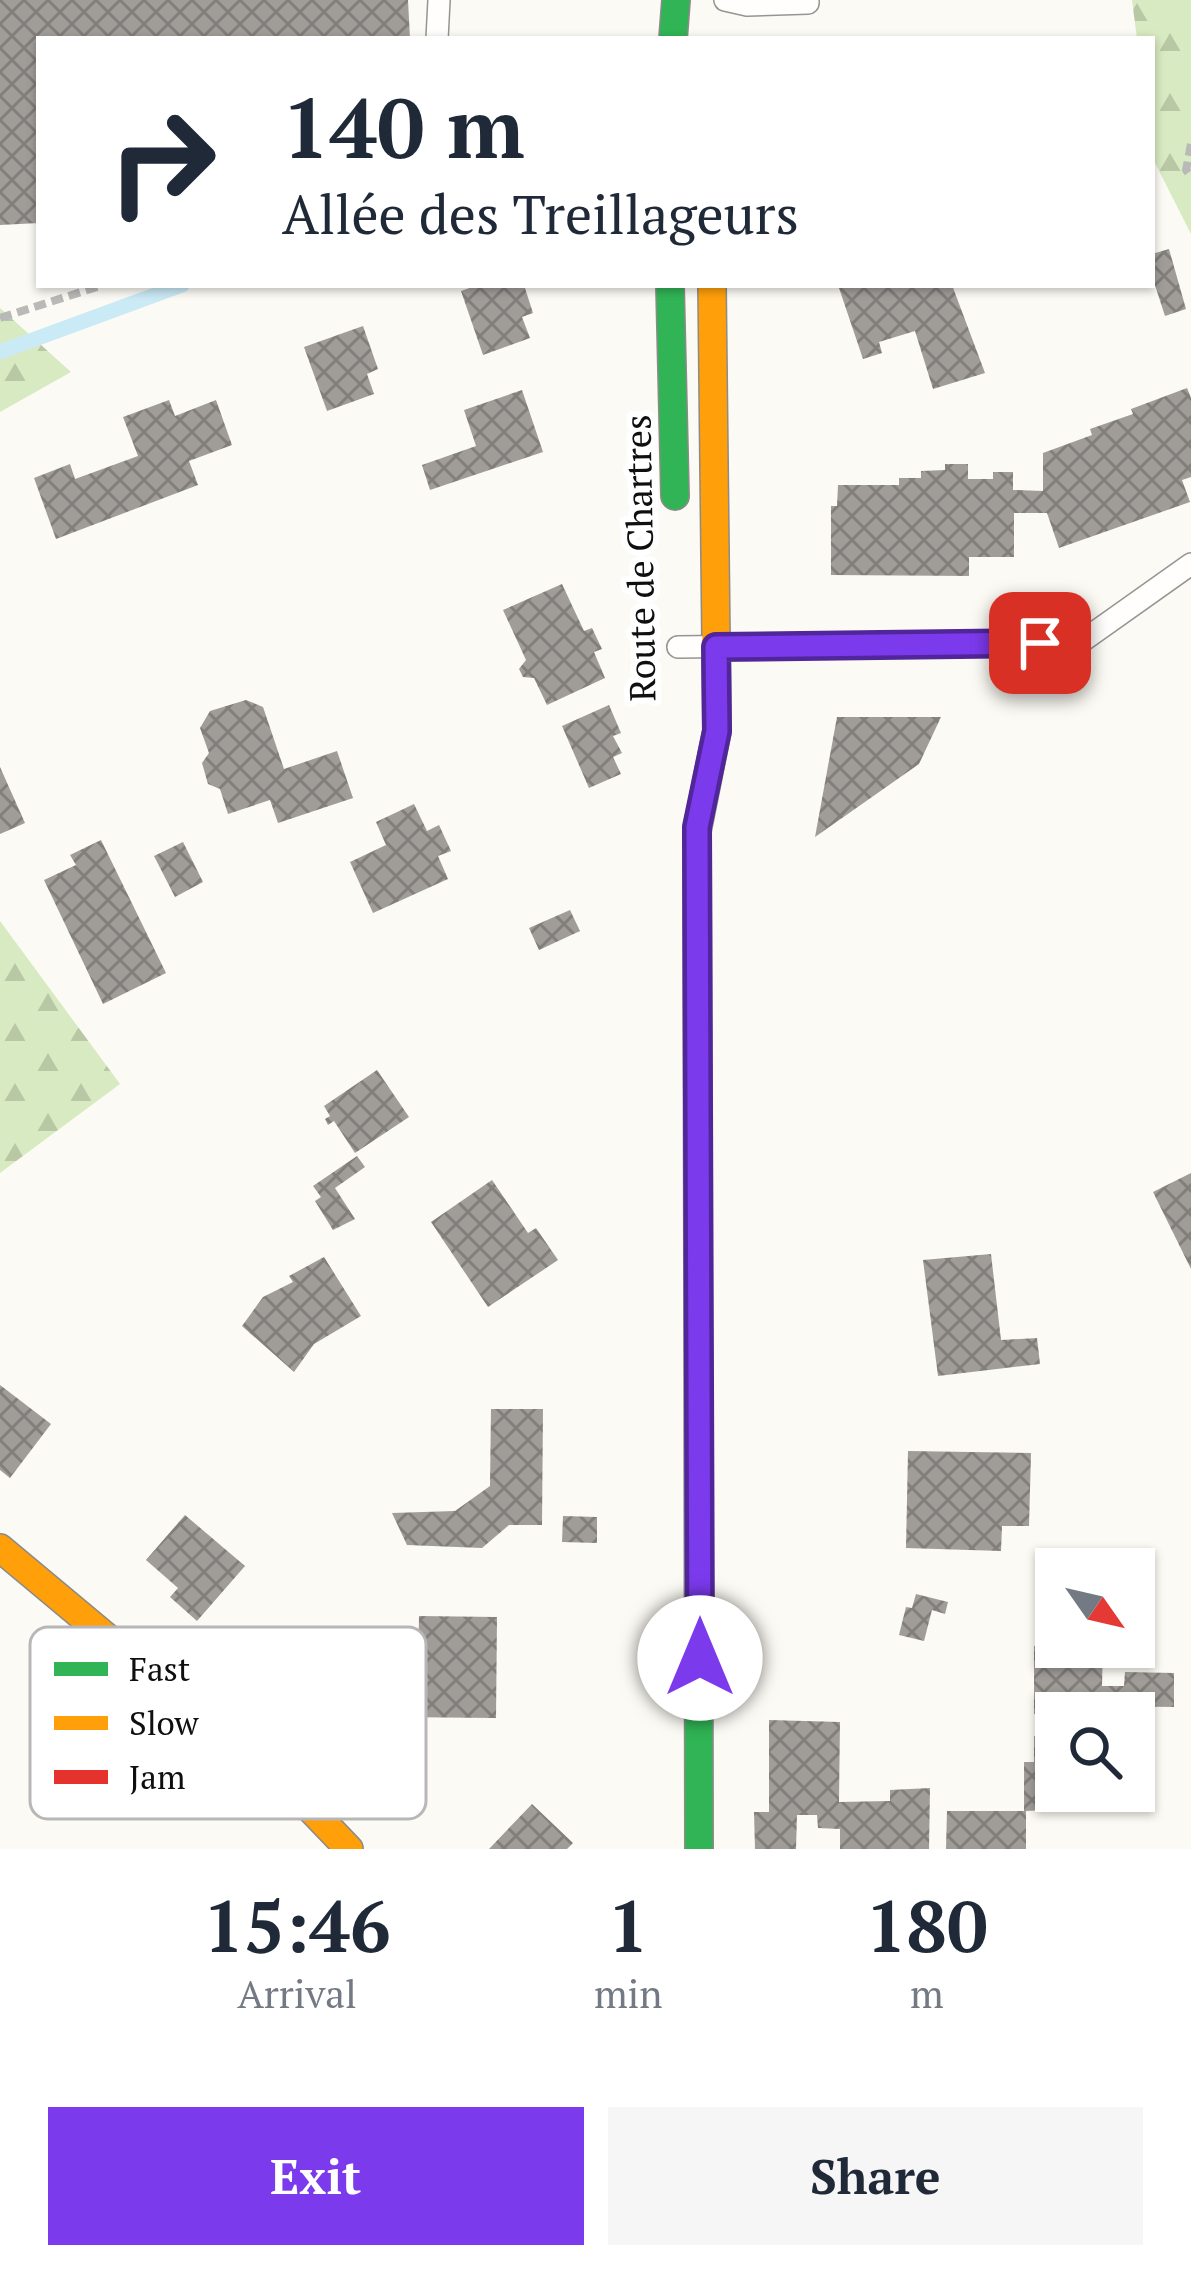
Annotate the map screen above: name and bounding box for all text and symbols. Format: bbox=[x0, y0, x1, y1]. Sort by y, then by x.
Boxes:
text: 140 m bbox=[282, 71, 525, 182]
icon: right bbox=[84, 84, 240, 240]
text: Allée des Treillageurs bbox=[282, 178, 799, 249]
street label: Route de Chartres bbox=[613, 414, 666, 702]
pin bbox=[989, 592, 1091, 694]
icon: arrive bbox=[1007, 610, 1073, 676]
north arrow bbox=[1035, 1548, 1155, 1668]
map controls bbox=[1035, 1548, 1155, 1812]
position arrow bbox=[637, 1595, 763, 1721]
legend bbox=[30, 1627, 426, 1819]
text: Fast bbox=[129, 1647, 190, 1690]
button: search bbox=[1035, 1692, 1155, 1812]
text: Slow bbox=[129, 1701, 199, 1744]
text: Jam bbox=[129, 1755, 185, 1798]
text: 15:46 bbox=[203, 1877, 391, 1973]
text: 1 bbox=[608, 1877, 649, 1973]
text: 180 bbox=[866, 1877, 988, 1973]
text: Arrival bbox=[237, 1967, 357, 2019]
text: min bbox=[594, 1967, 662, 2019]
text: m bbox=[910, 1967, 944, 2019]
button: Exit bbox=[48, 2107, 584, 2245]
button: Share bbox=[608, 2107, 1143, 2245]

